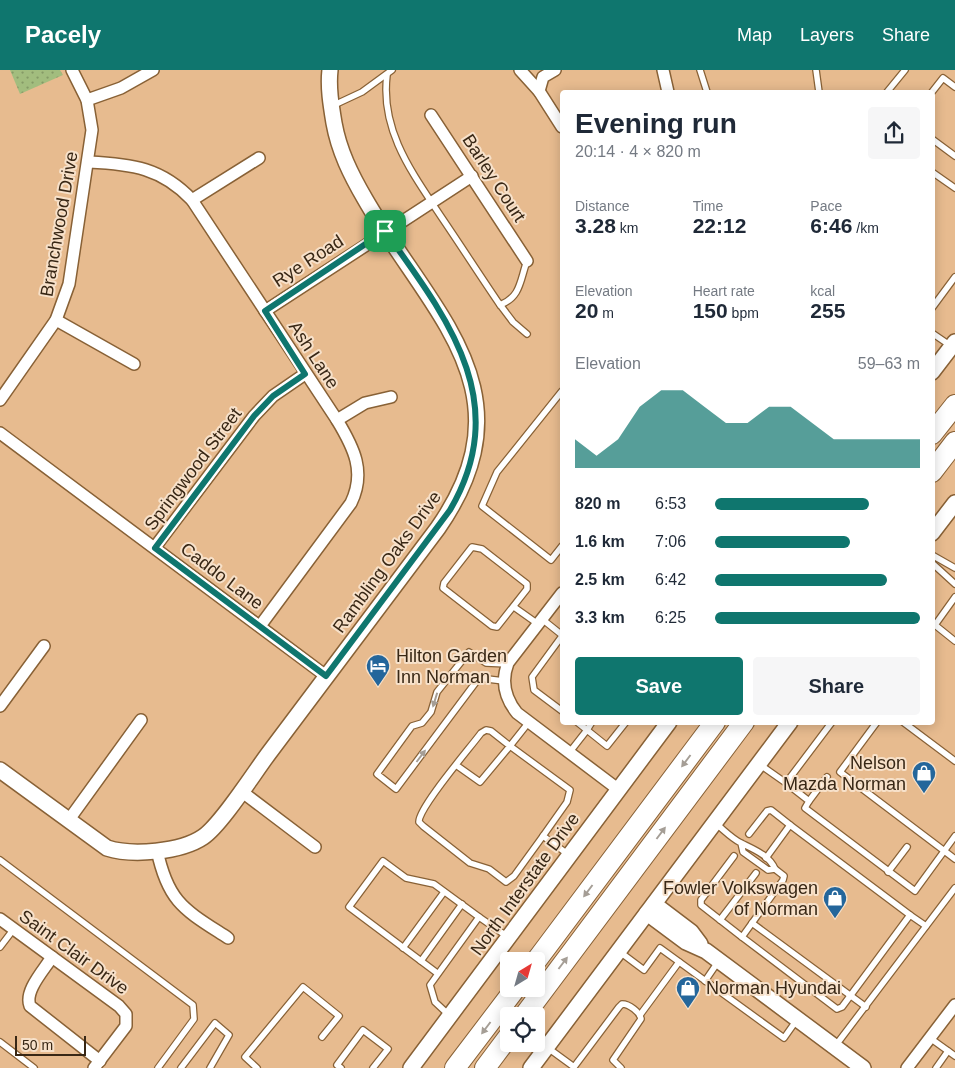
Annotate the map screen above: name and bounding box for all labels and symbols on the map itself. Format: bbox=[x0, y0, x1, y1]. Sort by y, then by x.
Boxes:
street label: Barley Court bbox=[458, 131, 530, 225]
street label: Branchwood Drive bbox=[36, 150, 82, 298]
pin bbox=[364, 210, 406, 252]
street label: Rye Road bbox=[269, 231, 347, 291]
street label: Ash Lane bbox=[285, 318, 343, 392]
street label: Springwood Street bbox=[140, 404, 246, 534]
street label: Rambling Oaks Drive bbox=[329, 487, 445, 637]
street label: Caddo Lane bbox=[177, 538, 267, 614]
place label: Hilton Garden Inn Norman bbox=[396, 646, 507, 687]
hotel icon: Hilton Garden Inn Norman bbox=[365, 653, 391, 687]
one-way arrow bbox=[430, 692, 438, 707]
one-way arrow bbox=[416, 749, 426, 762]
place label: Nelson Mazda Norman bbox=[783, 753, 906, 794]
one-way arrow bbox=[681, 754, 691, 768]
shop icon: Nelson Mazda Norman bbox=[911, 760, 937, 794]
street label: North Interstate Drive bbox=[467, 809, 583, 959]
one-way arrow bbox=[656, 826, 666, 840]
place label: Fowler Volkswagen of Norman bbox=[663, 878, 818, 919]
one-way arrow bbox=[583, 884, 593, 898]
shop icon: Fowler Volkswagen of Norman bbox=[822, 885, 848, 919]
street label: Saint Clair Drive bbox=[16, 906, 132, 998]
north arrow bbox=[500, 952, 545, 998]
one-way arrow bbox=[558, 957, 569, 970]
shop icon: Norman Hyundai bbox=[675, 975, 701, 1009]
place label: Norman Hyundai bbox=[706, 978, 841, 998]
one-way arrow bbox=[480, 1021, 491, 1034]
scale bar bbox=[15, 1033, 86, 1056]

